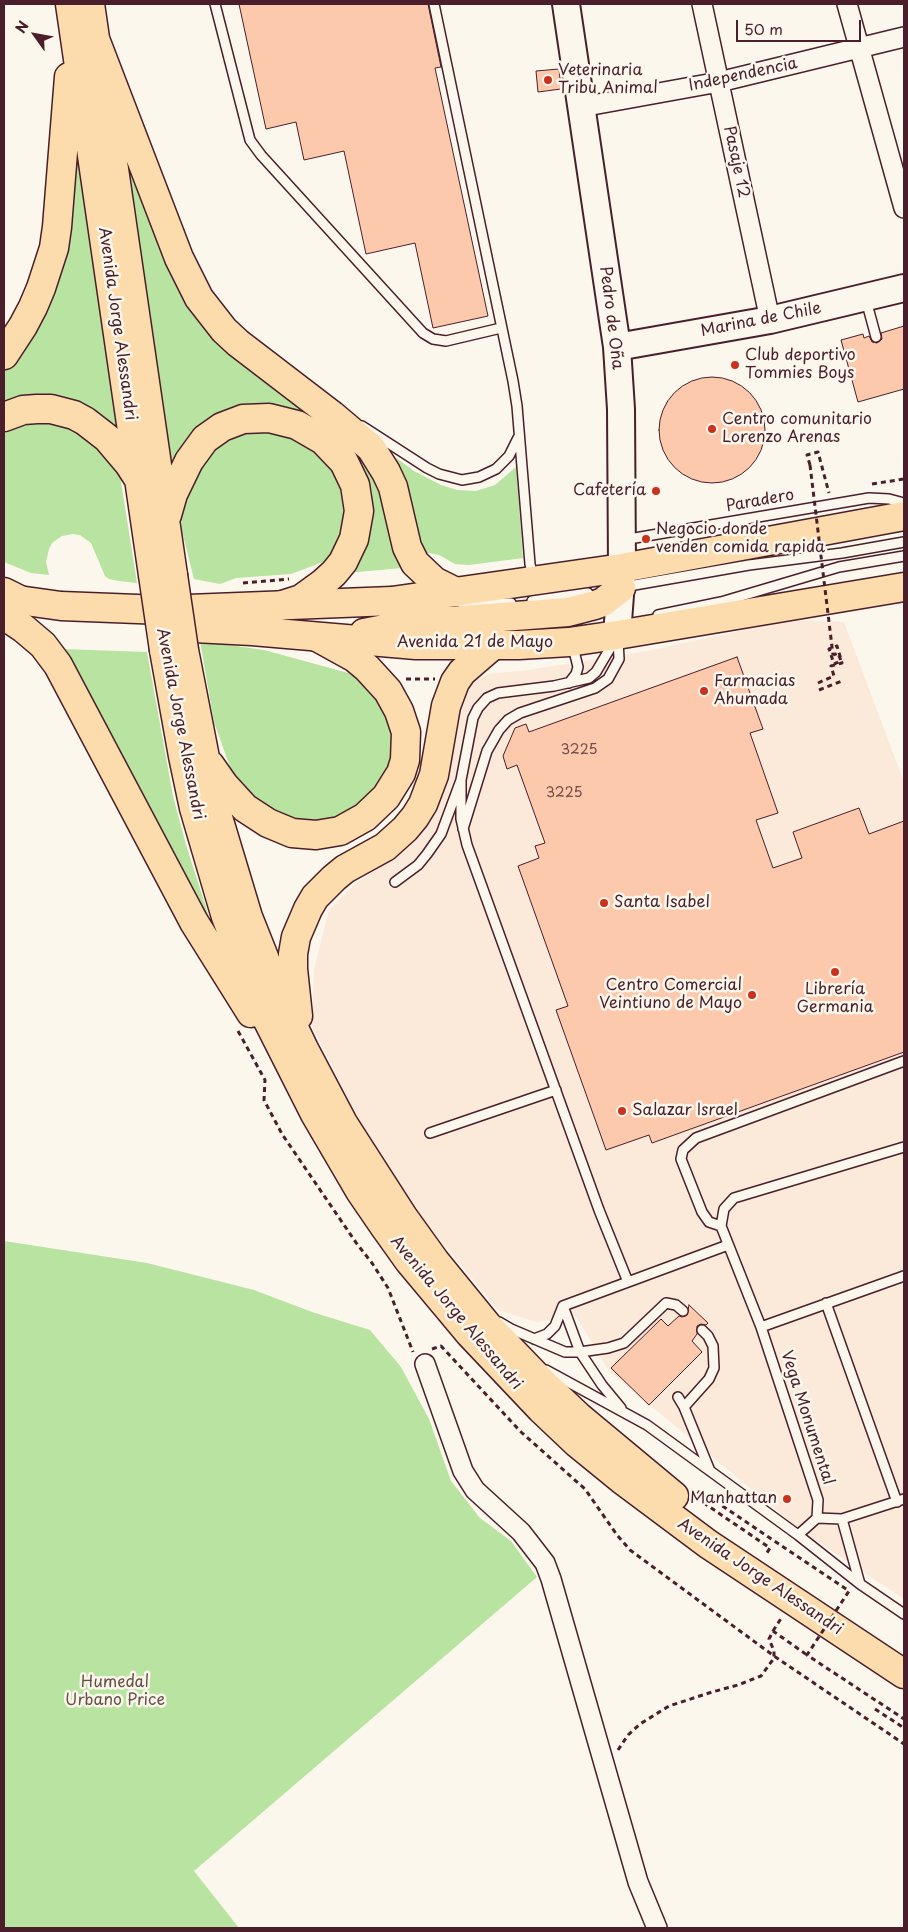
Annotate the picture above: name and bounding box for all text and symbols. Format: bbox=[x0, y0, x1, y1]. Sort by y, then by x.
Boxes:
north arrow bbox=[10, 10, 60, 60]
scale bar bbox=[738, 10, 863, 42]
text: N bbox=[10, 17, 34, 37]
text: 50 m bbox=[744, 17, 783, 40]
street label: Independencia bbox=[687, 54, 799, 96]
place label: Veterinaria Tribu Animal bbox=[558, 61, 658, 99]
marker: Veterinaria Tribu Animal bbox=[542, 74, 554, 86]
street label: Pasaje 12 bbox=[719, 124, 753, 200]
street label: Avenida Jorge Alessandri bbox=[94, 226, 140, 422]
street label: Pedro de Oña bbox=[595, 265, 627, 371]
street label: Marina de Chile bbox=[699, 299, 823, 341]
place label: Club deportivo Tommies Boys bbox=[745, 346, 856, 384]
marker: Club deportivo Tommies Boys bbox=[729, 359, 741, 371]
place label: Centro comunitario Lorenzo Arenas bbox=[722, 410, 872, 448]
marker: Centro comunitario Lorenzo Arenas bbox=[706, 423, 718, 435]
place label: Cafetería bbox=[573, 481, 646, 501]
marker: Cafetería bbox=[650, 485, 662, 497]
street label: Paradero bbox=[724, 486, 796, 516]
place label: Negocio donde venden comida rapida bbox=[656, 520, 825, 558]
marker: Negocio donde venden comida rapida bbox=[640, 533, 652, 545]
street label: Avenida Jorge Alessandri bbox=[152, 626, 208, 822]
street label: Avenida 21 de Mayo bbox=[397, 633, 553, 653]
place label: Farmacias Ahumada bbox=[714, 672, 795, 710]
marker: Farmacias Ahumada bbox=[698, 685, 710, 697]
house number: 3225 bbox=[561, 742, 597, 758]
house number: 3225 bbox=[546, 785, 582, 801]
place label: Santa Isabel bbox=[614, 893, 710, 913]
marker: Santa Isabel bbox=[598, 897, 610, 909]
marker: Librería Germania bbox=[829, 966, 841, 978]
place label: Centro Comercial Veintiuno de Mayo bbox=[599, 976, 742, 1014]
place label: Librería Germania bbox=[797, 980, 873, 1018]
marker: Centro Comercial Veintiuno de Mayo bbox=[746, 989, 758, 1001]
place label: Salazar Israel bbox=[632, 1101, 738, 1121]
marker: Salazar Israel bbox=[616, 1105, 628, 1117]
street label: Avenida Jorge Alessandri bbox=[386, 1232, 526, 1394]
street label: Vega Monumental bbox=[776, 1348, 838, 1488]
place label: Manhattan bbox=[690, 1489, 777, 1509]
marker: Manhattan bbox=[781, 1493, 793, 1505]
street label: Avenida Jorge Alessandri bbox=[674, 1515, 846, 1639]
park label: Humedal Urbano Price bbox=[65, 1673, 165, 1711]

